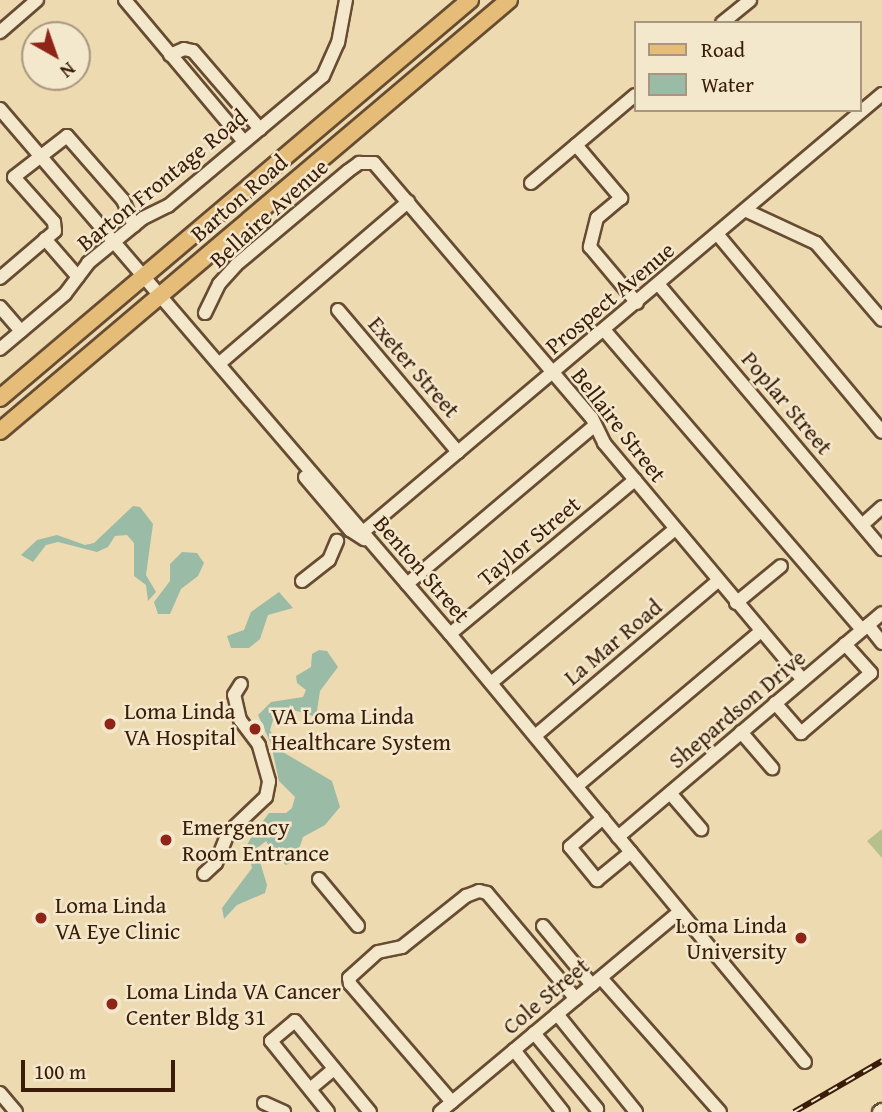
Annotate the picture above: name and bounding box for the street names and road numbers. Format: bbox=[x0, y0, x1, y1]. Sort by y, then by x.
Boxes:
street label: Barton Frontage Road bbox=[71, 103, 253, 257]
street label: Barton Road bbox=[185, 148, 293, 248]
street label: Bellaire Avenue bbox=[204, 153, 334, 273]
street label: Prospect Avenue bbox=[540, 236, 680, 360]
street label: Exeter Street bbox=[362, 311, 466, 423]
street label: Poplar Street bbox=[736, 346, 838, 460]
street label: Bellaire Street bbox=[566, 362, 672, 488]
street label: Taylor Street bbox=[472, 490, 586, 592]
street label: Benton Street bbox=[368, 510, 476, 628]
street label: La Mar Road bbox=[558, 593, 668, 691]
street label: Shepardson Drive bbox=[663, 644, 811, 774]
street label: Cole Street bbox=[497, 952, 595, 1040]

